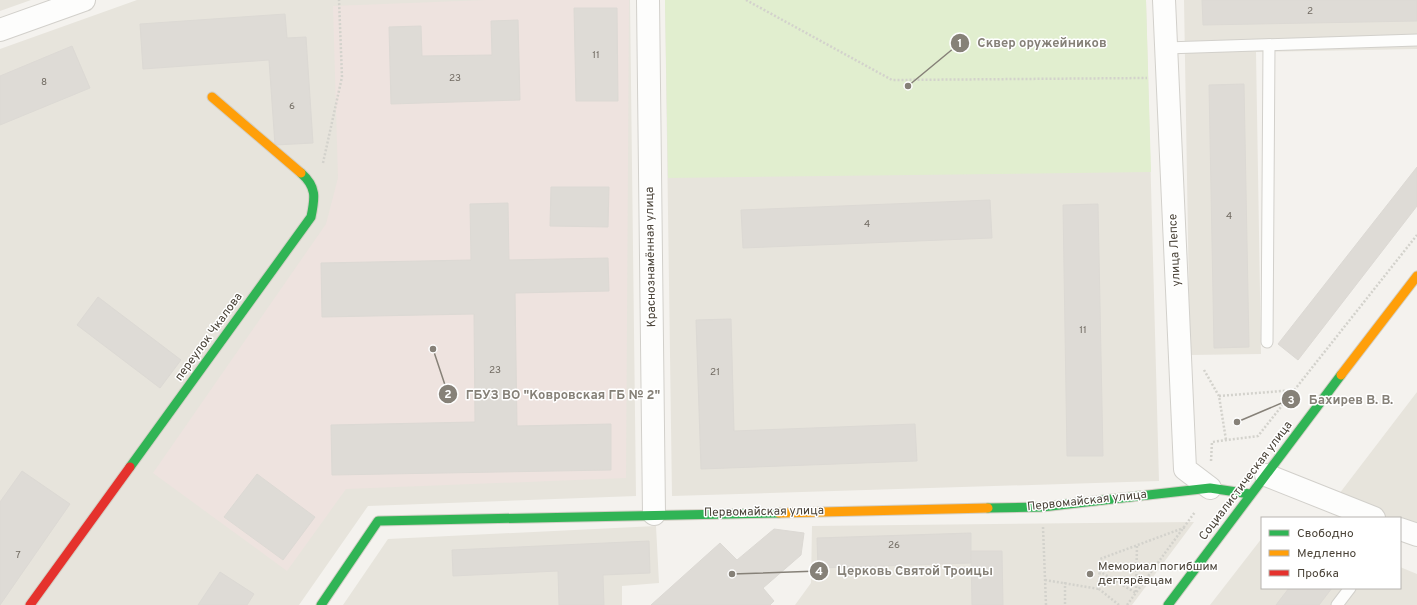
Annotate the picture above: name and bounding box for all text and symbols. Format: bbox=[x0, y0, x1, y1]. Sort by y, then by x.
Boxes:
house number: 2 bbox=[1307, 5, 1313, 18]
callout: Сквер оружейников bbox=[950, 30, 1115, 55]
text: 1 bbox=[958, 36, 962, 52]
text: Сквер оружейников bbox=[977, 36, 1107, 52]
house number: 11 bbox=[592, 49, 600, 62]
house number: 23 bbox=[449, 72, 461, 85]
house number: 8 bbox=[41, 76, 47, 89]
house number: 6 bbox=[289, 100, 295, 113]
street label: Краснознамённая улица bbox=[642, 187, 660, 327]
house number: 4 bbox=[1226, 210, 1232, 223]
street label: улица Лепсе bbox=[1165, 213, 1185, 287]
house number: 4 bbox=[864, 218, 870, 231]
street label: переулок Чкалова bbox=[171, 290, 247, 384]
house number: 11 bbox=[1079, 324, 1087, 337]
house number: 23 bbox=[489, 364, 501, 377]
house number: 21 bbox=[710, 366, 720, 379]
callout: ГБУЗ ВО "Ковровская ГБ № 2" bbox=[438, 382, 669, 407]
text: 2 bbox=[444, 387, 452, 403]
callout: Бахирев В. В. bbox=[1281, 387, 1401, 412]
text: ГБУЗ ВО "Ковровская ГБ № 2" bbox=[466, 388, 661, 404]
text: 3 bbox=[1287, 393, 1295, 409]
text: Бахирев В. В. bbox=[1309, 393, 1393, 409]
street label: Социалистическая улица bbox=[1196, 418, 1296, 544]
street label: Первомайская улица bbox=[1026, 487, 1148, 515]
street label: Первомайская улица bbox=[704, 503, 824, 521]
legend bbox=[1261, 517, 1401, 589]
text: Свободно bbox=[1297, 526, 1354, 542]
house number: 26 bbox=[888, 539, 900, 552]
text: Медленно bbox=[1297, 546, 1357, 562]
house number: 7 bbox=[15, 549, 21, 562]
callout: Церковь Святой Троицы bbox=[809, 558, 1001, 583]
place label: Мемориал погибшим дегтярёвцам bbox=[1098, 559, 1218, 589]
text: 4 bbox=[815, 564, 823, 580]
text: Церковь Святой Троицы bbox=[837, 564, 993, 580]
text: Пробка bbox=[1297, 566, 1339, 582]
marker: Мемориал погибшим дегтярёвцам bbox=[1085, 569, 1095, 579]

